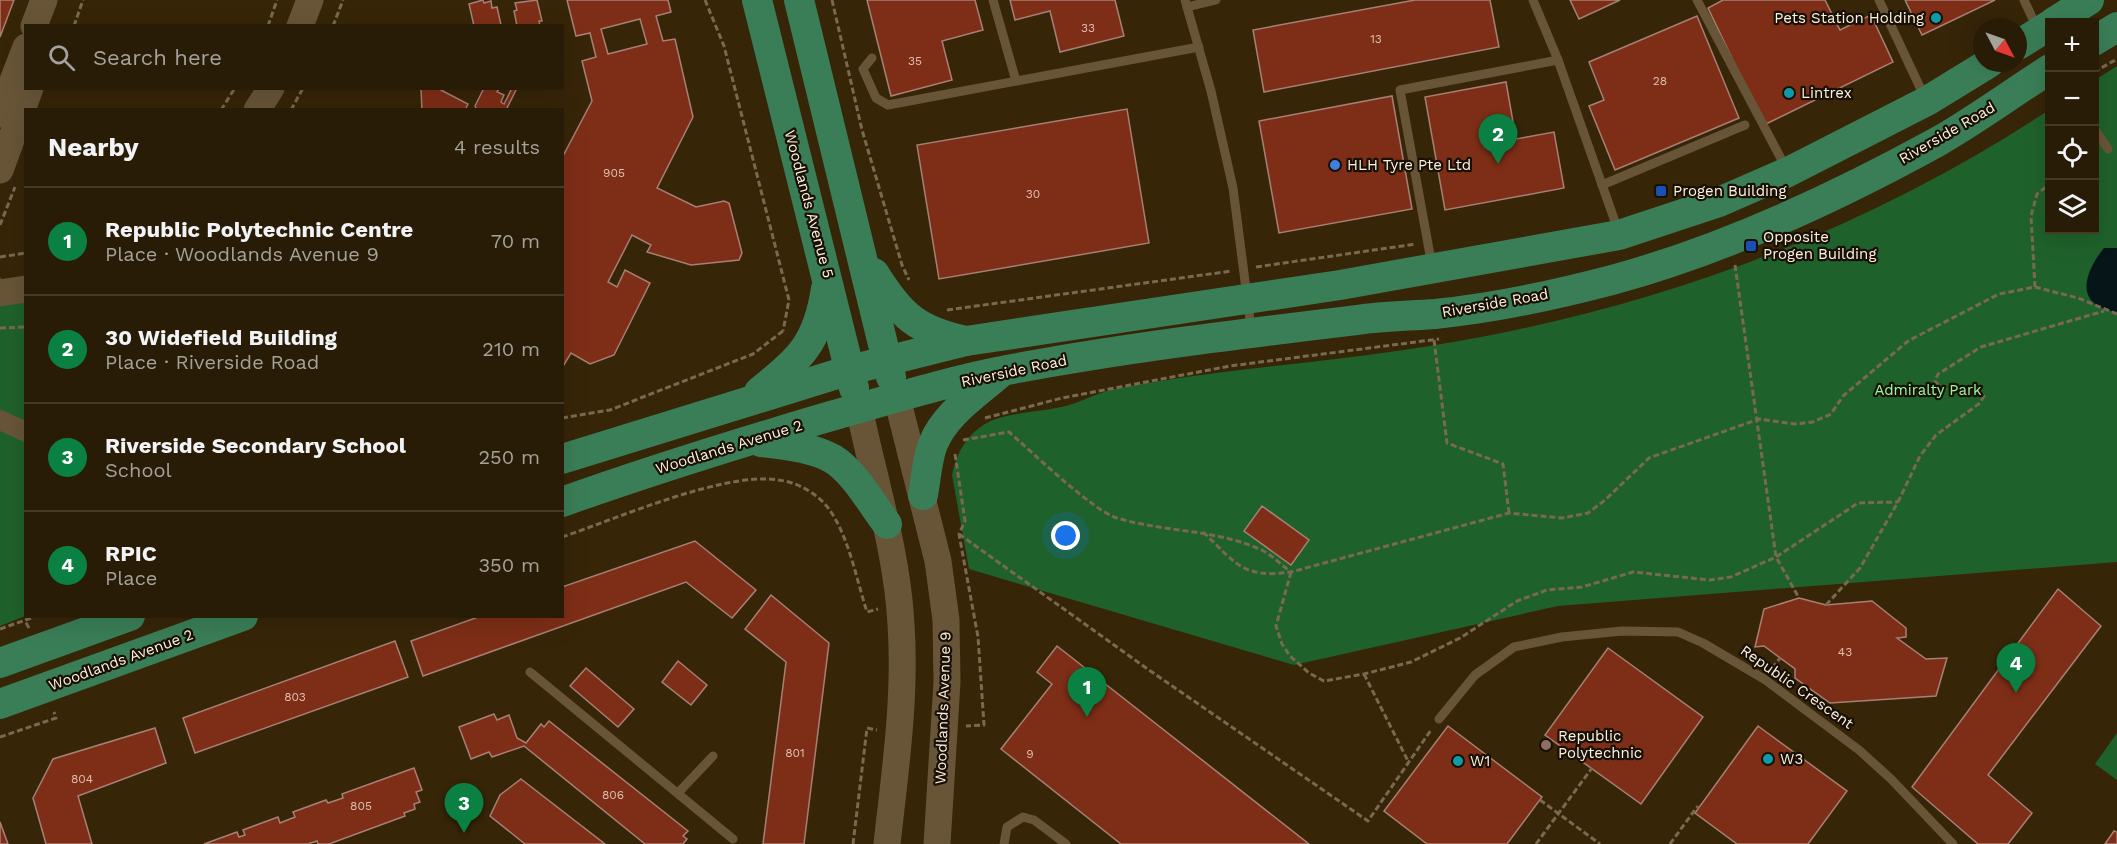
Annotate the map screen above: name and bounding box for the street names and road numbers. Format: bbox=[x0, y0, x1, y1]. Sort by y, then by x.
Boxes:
street label: Riverside Road bbox=[1896, 98, 1998, 168]
street label: Woodlands Avenue 5 bbox=[781, 128, 837, 280]
street label: Riverside Road bbox=[1440, 285, 1550, 321]
street label: Riverside Road bbox=[959, 351, 1069, 391]
street label: Woodlands Avenue 2 bbox=[653, 416, 805, 478]
street label: Woodlands Avenue 2 bbox=[46, 625, 196, 695]
street label: Woodlands Avenue 9 bbox=[931, 631, 955, 785]
street label: Republic Crescent bbox=[1737, 641, 1858, 733]

